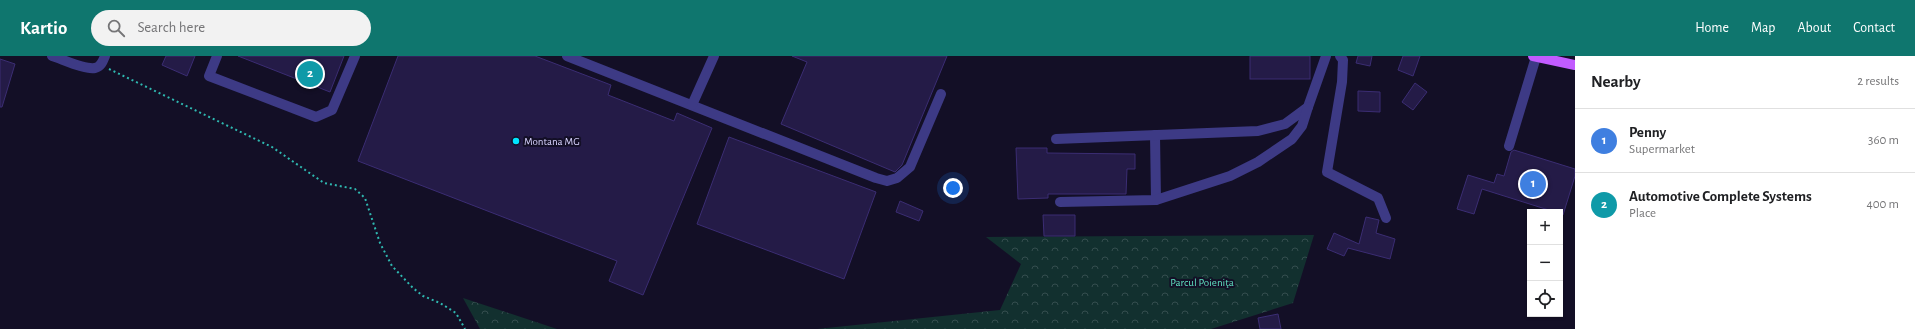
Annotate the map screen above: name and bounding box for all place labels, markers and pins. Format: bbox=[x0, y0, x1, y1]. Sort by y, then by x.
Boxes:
pin: 2 bbox=[297, 59, 323, 89]
marker: Montana MG bbox=[511, 136, 521, 146]
place label: Montana MG bbox=[524, 136, 580, 147]
pin: 1 bbox=[1520, 169, 1546, 199]

